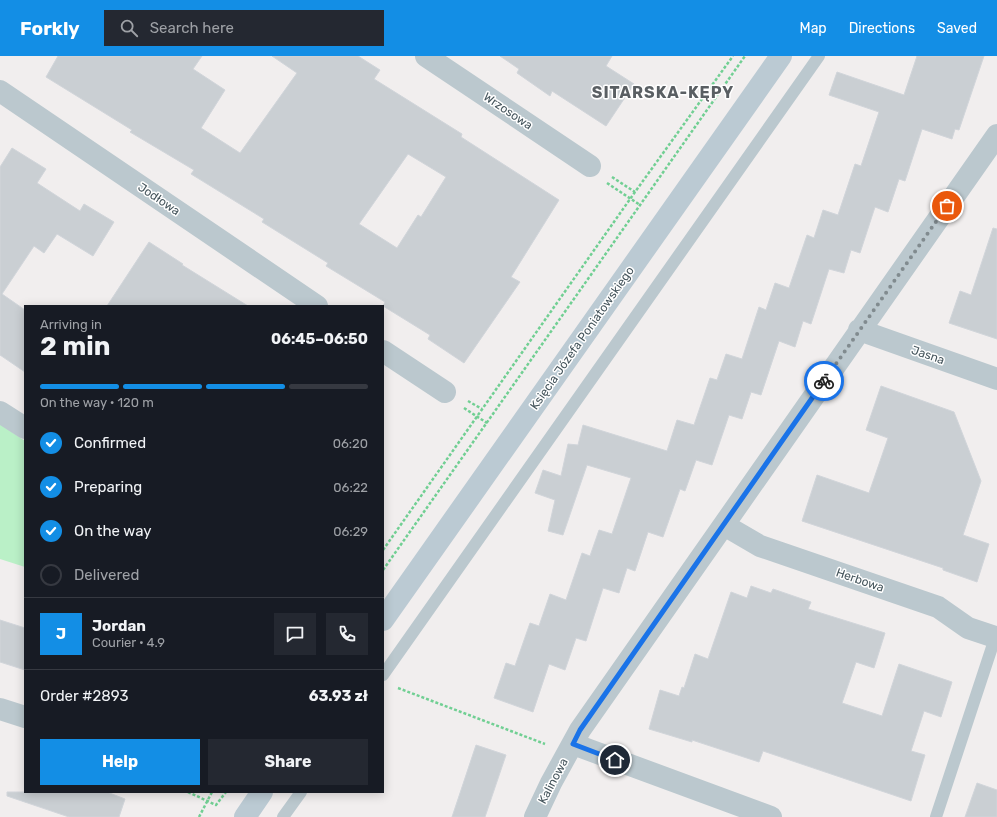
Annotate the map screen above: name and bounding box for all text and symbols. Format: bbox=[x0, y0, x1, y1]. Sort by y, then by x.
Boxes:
search box bbox=[104, 10, 384, 46]
text: Forkly bbox=[20, 17, 80, 40]
icon: search bbox=[118, 17, 140, 39]
text: Search here bbox=[150, 19, 234, 37]
text: Map bbox=[800, 20, 827, 37]
text: Directions bbox=[849, 20, 915, 37]
text: Saved bbox=[937, 20, 977, 37]
district label: SITARSKA-KĘPY bbox=[592, 83, 734, 102]
street label: Wrzosowa bbox=[481, 90, 535, 132]
street label: Jodłowa bbox=[135, 180, 183, 218]
pin bbox=[930, 189, 964, 223]
icon: bag bbox=[936, 195, 958, 217]
street label: Księcia Józefa Poniatowskiego bbox=[527, 264, 637, 412]
text: Arriving in bbox=[40, 317, 102, 332]
text: 06:45–06:50 bbox=[271, 330, 368, 348]
text: 2 min bbox=[40, 331, 110, 362]
street label: Jasna bbox=[910, 343, 946, 367]
courier bbox=[804, 361, 844, 401]
icon: bike bbox=[813, 370, 835, 392]
text: On the way · 120 m bbox=[40, 395, 154, 410]
icon: check bbox=[40, 432, 62, 454]
text: Confirmed bbox=[74, 434, 146, 452]
text: 06:20 bbox=[333, 436, 368, 451]
icon: check bbox=[40, 476, 62, 498]
text: Preparing bbox=[74, 478, 142, 496]
text: 06:22 bbox=[333, 480, 368, 495]
icon: check bbox=[40, 520, 62, 542]
text: On the way bbox=[74, 522, 152, 540]
text: 06:29 bbox=[333, 524, 368, 539]
street label: Herbowa bbox=[834, 565, 886, 595]
text: Delivered bbox=[74, 566, 139, 584]
button: chat bbox=[274, 613, 316, 655]
button: phone bbox=[326, 613, 368, 655]
text: Jordan bbox=[92, 617, 146, 635]
text: J bbox=[56, 625, 66, 643]
text: Courier · 4.9 bbox=[92, 635, 165, 650]
text: Order #2893 bbox=[40, 687, 129, 705]
text: 63.93 zł bbox=[309, 687, 368, 705]
button: Help bbox=[40, 739, 200, 785]
button: Share bbox=[208, 739, 368, 785]
pin bbox=[598, 743, 632, 777]
icon: home bbox=[604, 749, 626, 771]
street label: Kalinowa bbox=[535, 756, 571, 806]

